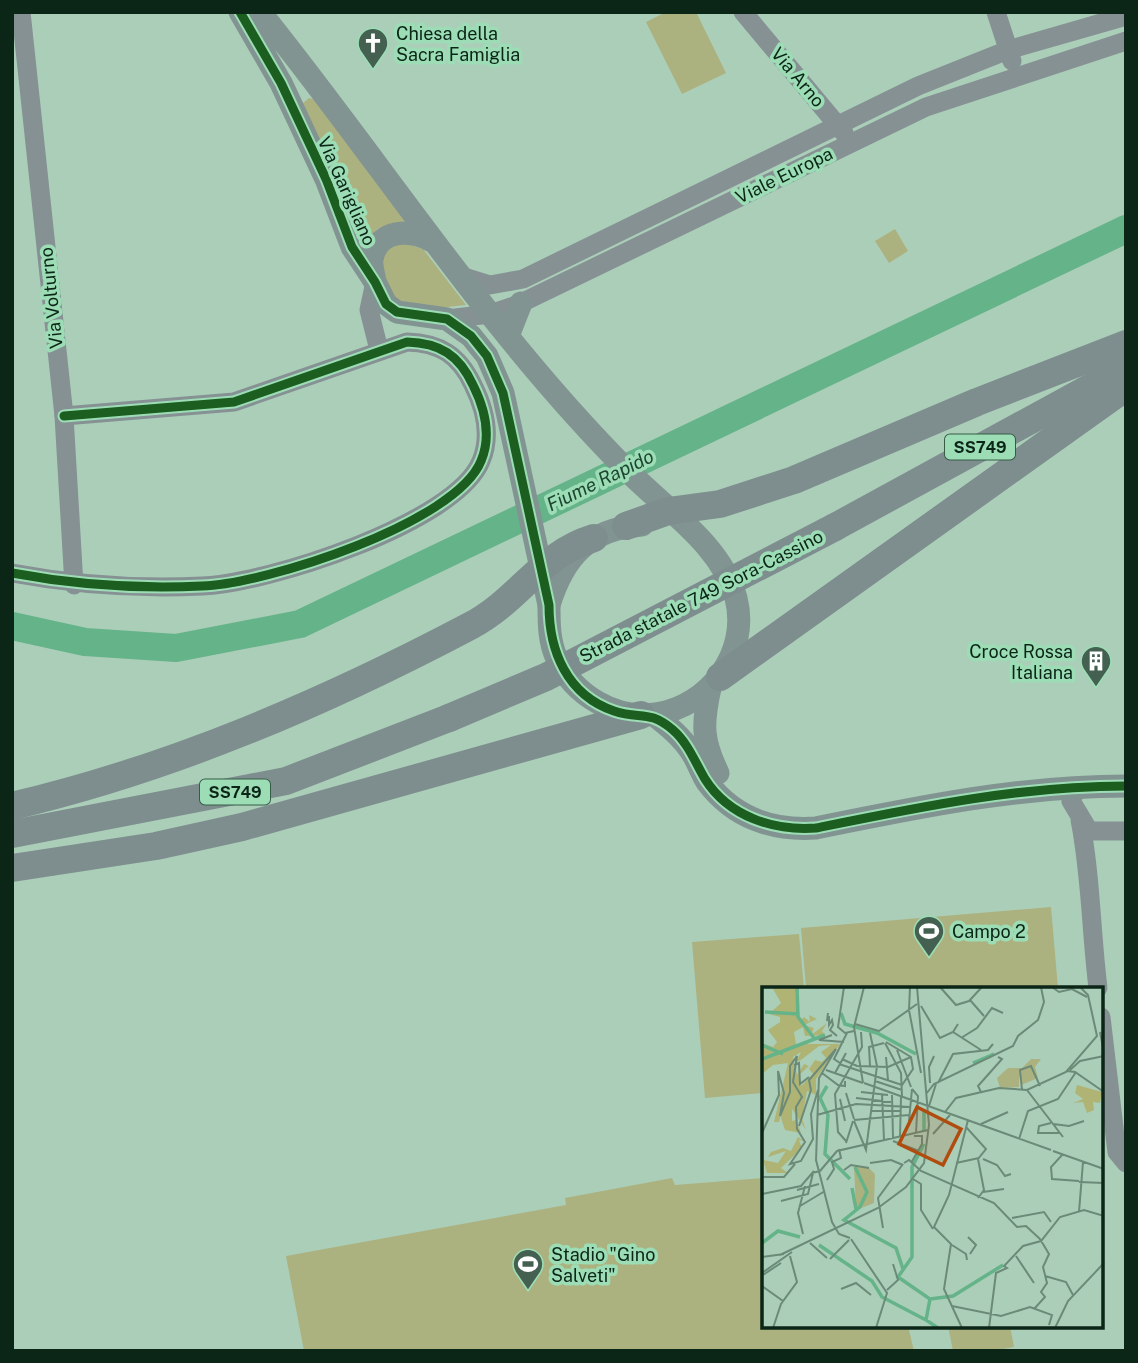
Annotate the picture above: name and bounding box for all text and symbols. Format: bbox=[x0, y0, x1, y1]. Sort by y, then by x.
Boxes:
place label: Chiesa della Sacra Famiglia bbox=[396, 23, 520, 65]
church icon: Chiesa della Sacra Famiglia bbox=[356, 26, 390, 70]
street label: Via Arno bbox=[767, 43, 829, 111]
street label: Via Garigliano bbox=[314, 133, 380, 249]
street label: Viale Europa bbox=[732, 143, 836, 207]
street label: Via Volturno bbox=[35, 246, 67, 350]
road number: SS749 bbox=[945, 434, 1015, 460]
water label: Fiume Rapido bbox=[543, 445, 657, 515]
street label: Strada statale 749 Sora-Cassino bbox=[576, 525, 826, 667]
place label: Croce Rossa Italiana bbox=[969, 641, 1073, 683]
building icon: Croce Rossa Italiana bbox=[1079, 644, 1113, 688]
road number: SS749 bbox=[200, 779, 270, 804]
sports icon: Campo 2 bbox=[912, 914, 946, 958]
place label: Campo 2 bbox=[952, 921, 1026, 942]
inset map bbox=[762, 987, 1103, 1328]
place label: Stadio "Gino Salveti" bbox=[551, 1244, 655, 1286]
sports icon: Stadio "Gino Salveti" bbox=[511, 1247, 545, 1291]

